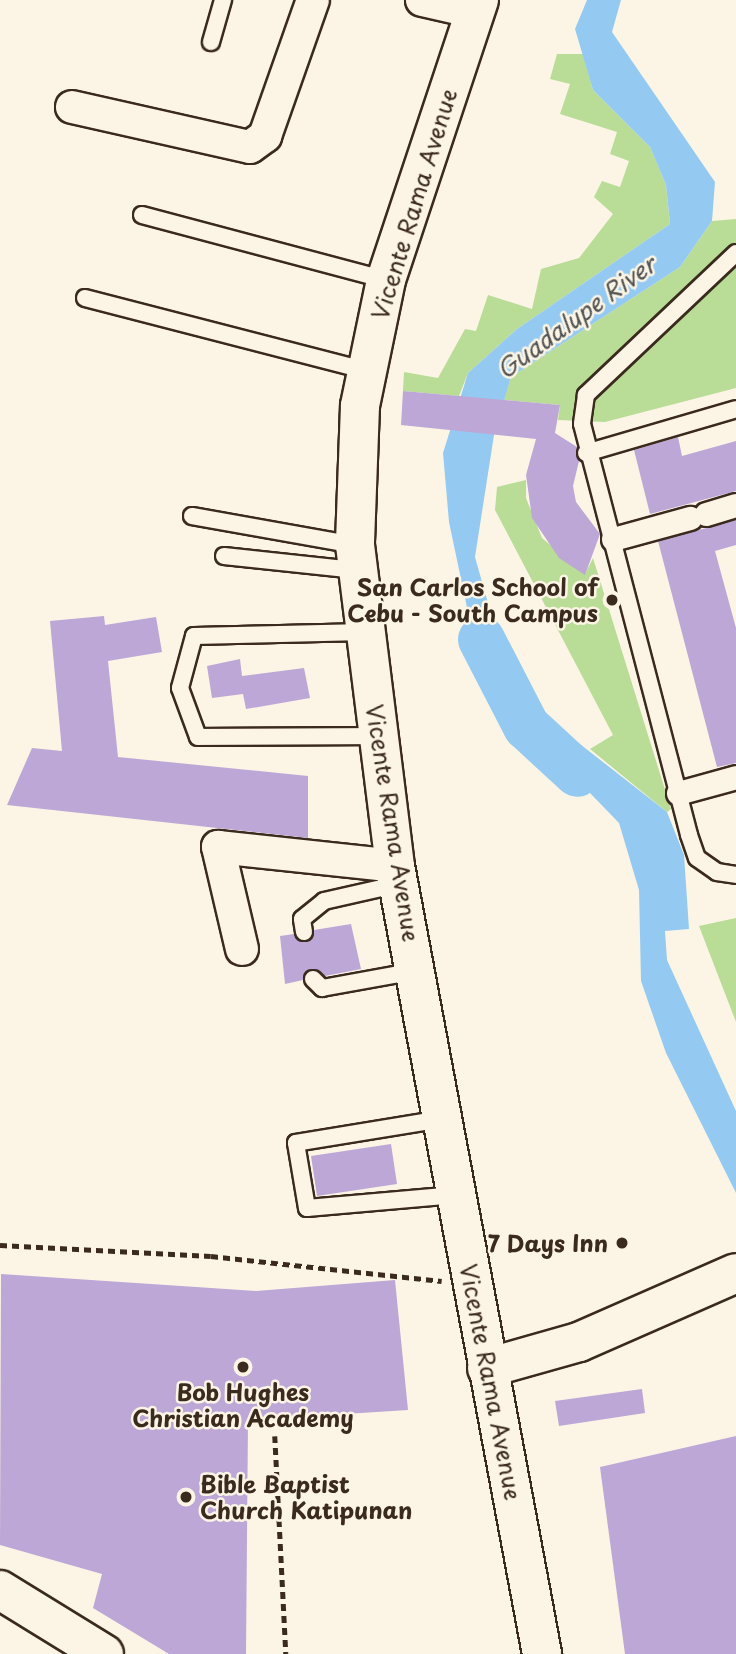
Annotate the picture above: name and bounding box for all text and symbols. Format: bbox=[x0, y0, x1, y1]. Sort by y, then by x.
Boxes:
street label: Vicente Rama Avenue bbox=[366, 85, 462, 323]
water label: Guadalupe River bbox=[490, 249, 662, 385]
place label: San Carlos School of Cebu - South Campus bbox=[346, 573, 598, 627]
marker: San Carlos School of Cebu - South Campus bbox=[604, 592, 620, 608]
street label: Vicente Rama Avenue bbox=[361, 702, 425, 944]
place label: 7 Days Inn bbox=[487, 1229, 608, 1257]
marker: 7 Days Inn bbox=[614, 1235, 630, 1251]
street label: Vicente Rama Avenue bbox=[454, 1261, 528, 1503]
marker: Bob Hughes Christian Academy bbox=[235, 1359, 251, 1375]
place label: Bob Hughes Christian Academy bbox=[131, 1378, 355, 1432]
place label: Bible Baptist Church Katipunan bbox=[200, 1470, 412, 1524]
marker: Bible Baptist Church Katipunan bbox=[178, 1489, 194, 1505]

